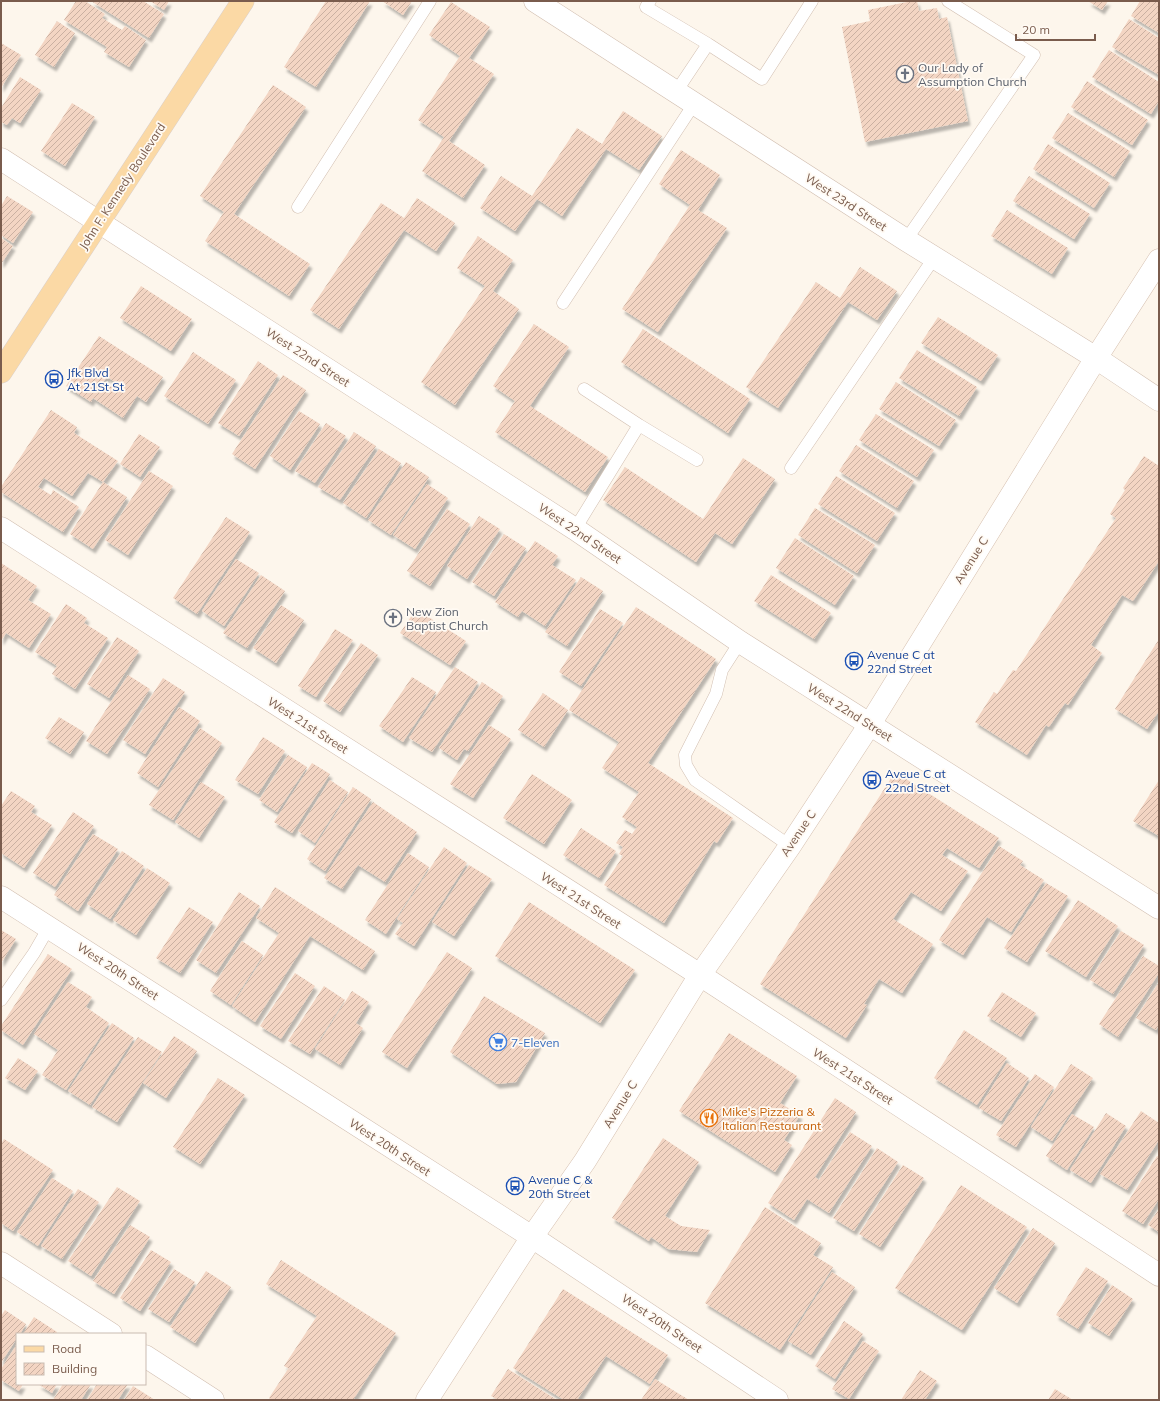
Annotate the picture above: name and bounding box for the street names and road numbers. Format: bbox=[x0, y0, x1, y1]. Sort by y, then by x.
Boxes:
street label: John F. Kennedy Boulevard bbox=[75, 120, 169, 252]
street label: West 23rd Street bbox=[802, 170, 890, 234]
street label: West 22nd Street bbox=[263, 324, 353, 390]
street label: West 22nd Street bbox=[535, 500, 625, 566]
street label: Avenue C bbox=[951, 533, 991, 587]
street label: West 22nd Street bbox=[805, 680, 895, 744]
street label: West 21st Street bbox=[265, 693, 351, 757]
street label: Avenue C bbox=[777, 807, 819, 859]
street label: West 21st Street bbox=[538, 868, 624, 932]
street label: West 20th Street bbox=[74, 939, 162, 1003]
street label: West 21st Street bbox=[810, 1044, 896, 1108]
street label: Avenue C bbox=[600, 1077, 640, 1131]
street label: West 20th Street bbox=[346, 1115, 434, 1179]
street label: West 20th Street bbox=[619, 1290, 705, 1356]

